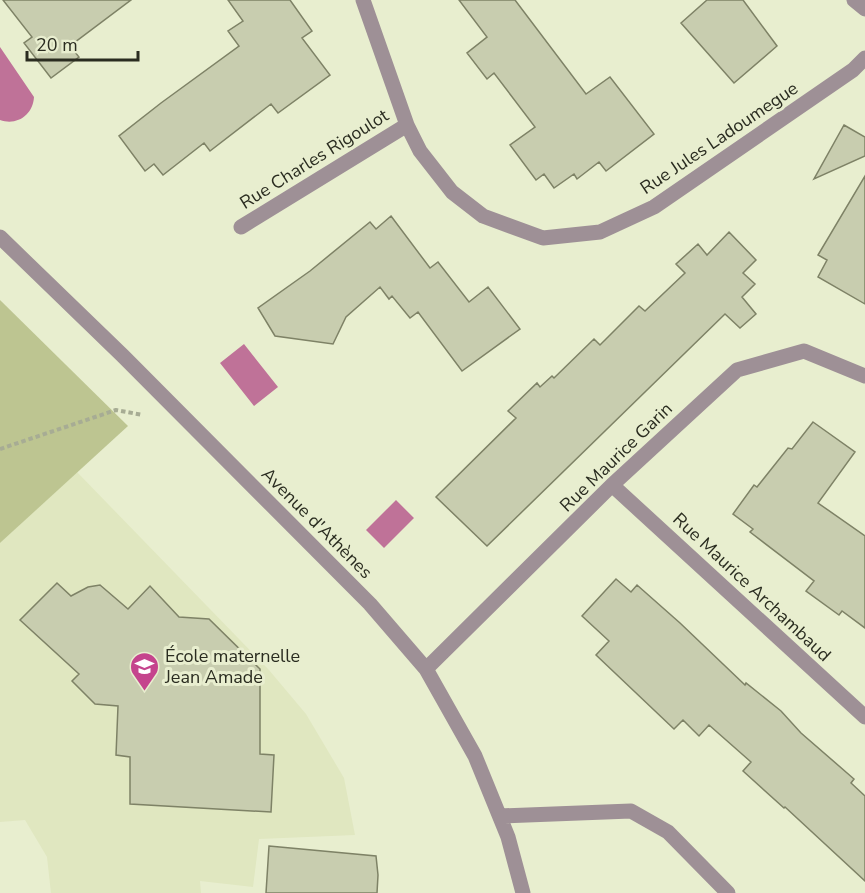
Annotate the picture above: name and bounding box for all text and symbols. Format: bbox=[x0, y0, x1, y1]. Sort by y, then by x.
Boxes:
scale bar bbox=[27, 24, 138, 62]
text: 20 m bbox=[36, 33, 78, 57]
street label: Rue Jules Ladoumegue bbox=[635, 76, 803, 200]
street label: Rue Charles Rigoulot bbox=[235, 103, 393, 215]
street label: Rue Maurice Garin bbox=[555, 397, 677, 517]
street label: Avenue d'Athènes bbox=[256, 462, 378, 584]
street label: Rue Maurice Archambaud bbox=[668, 507, 836, 667]
place label: École maternelle Jean Amade bbox=[164, 644, 300, 689]
school or university icon: École maternelle Jean Amade bbox=[128, 650, 160, 692]

